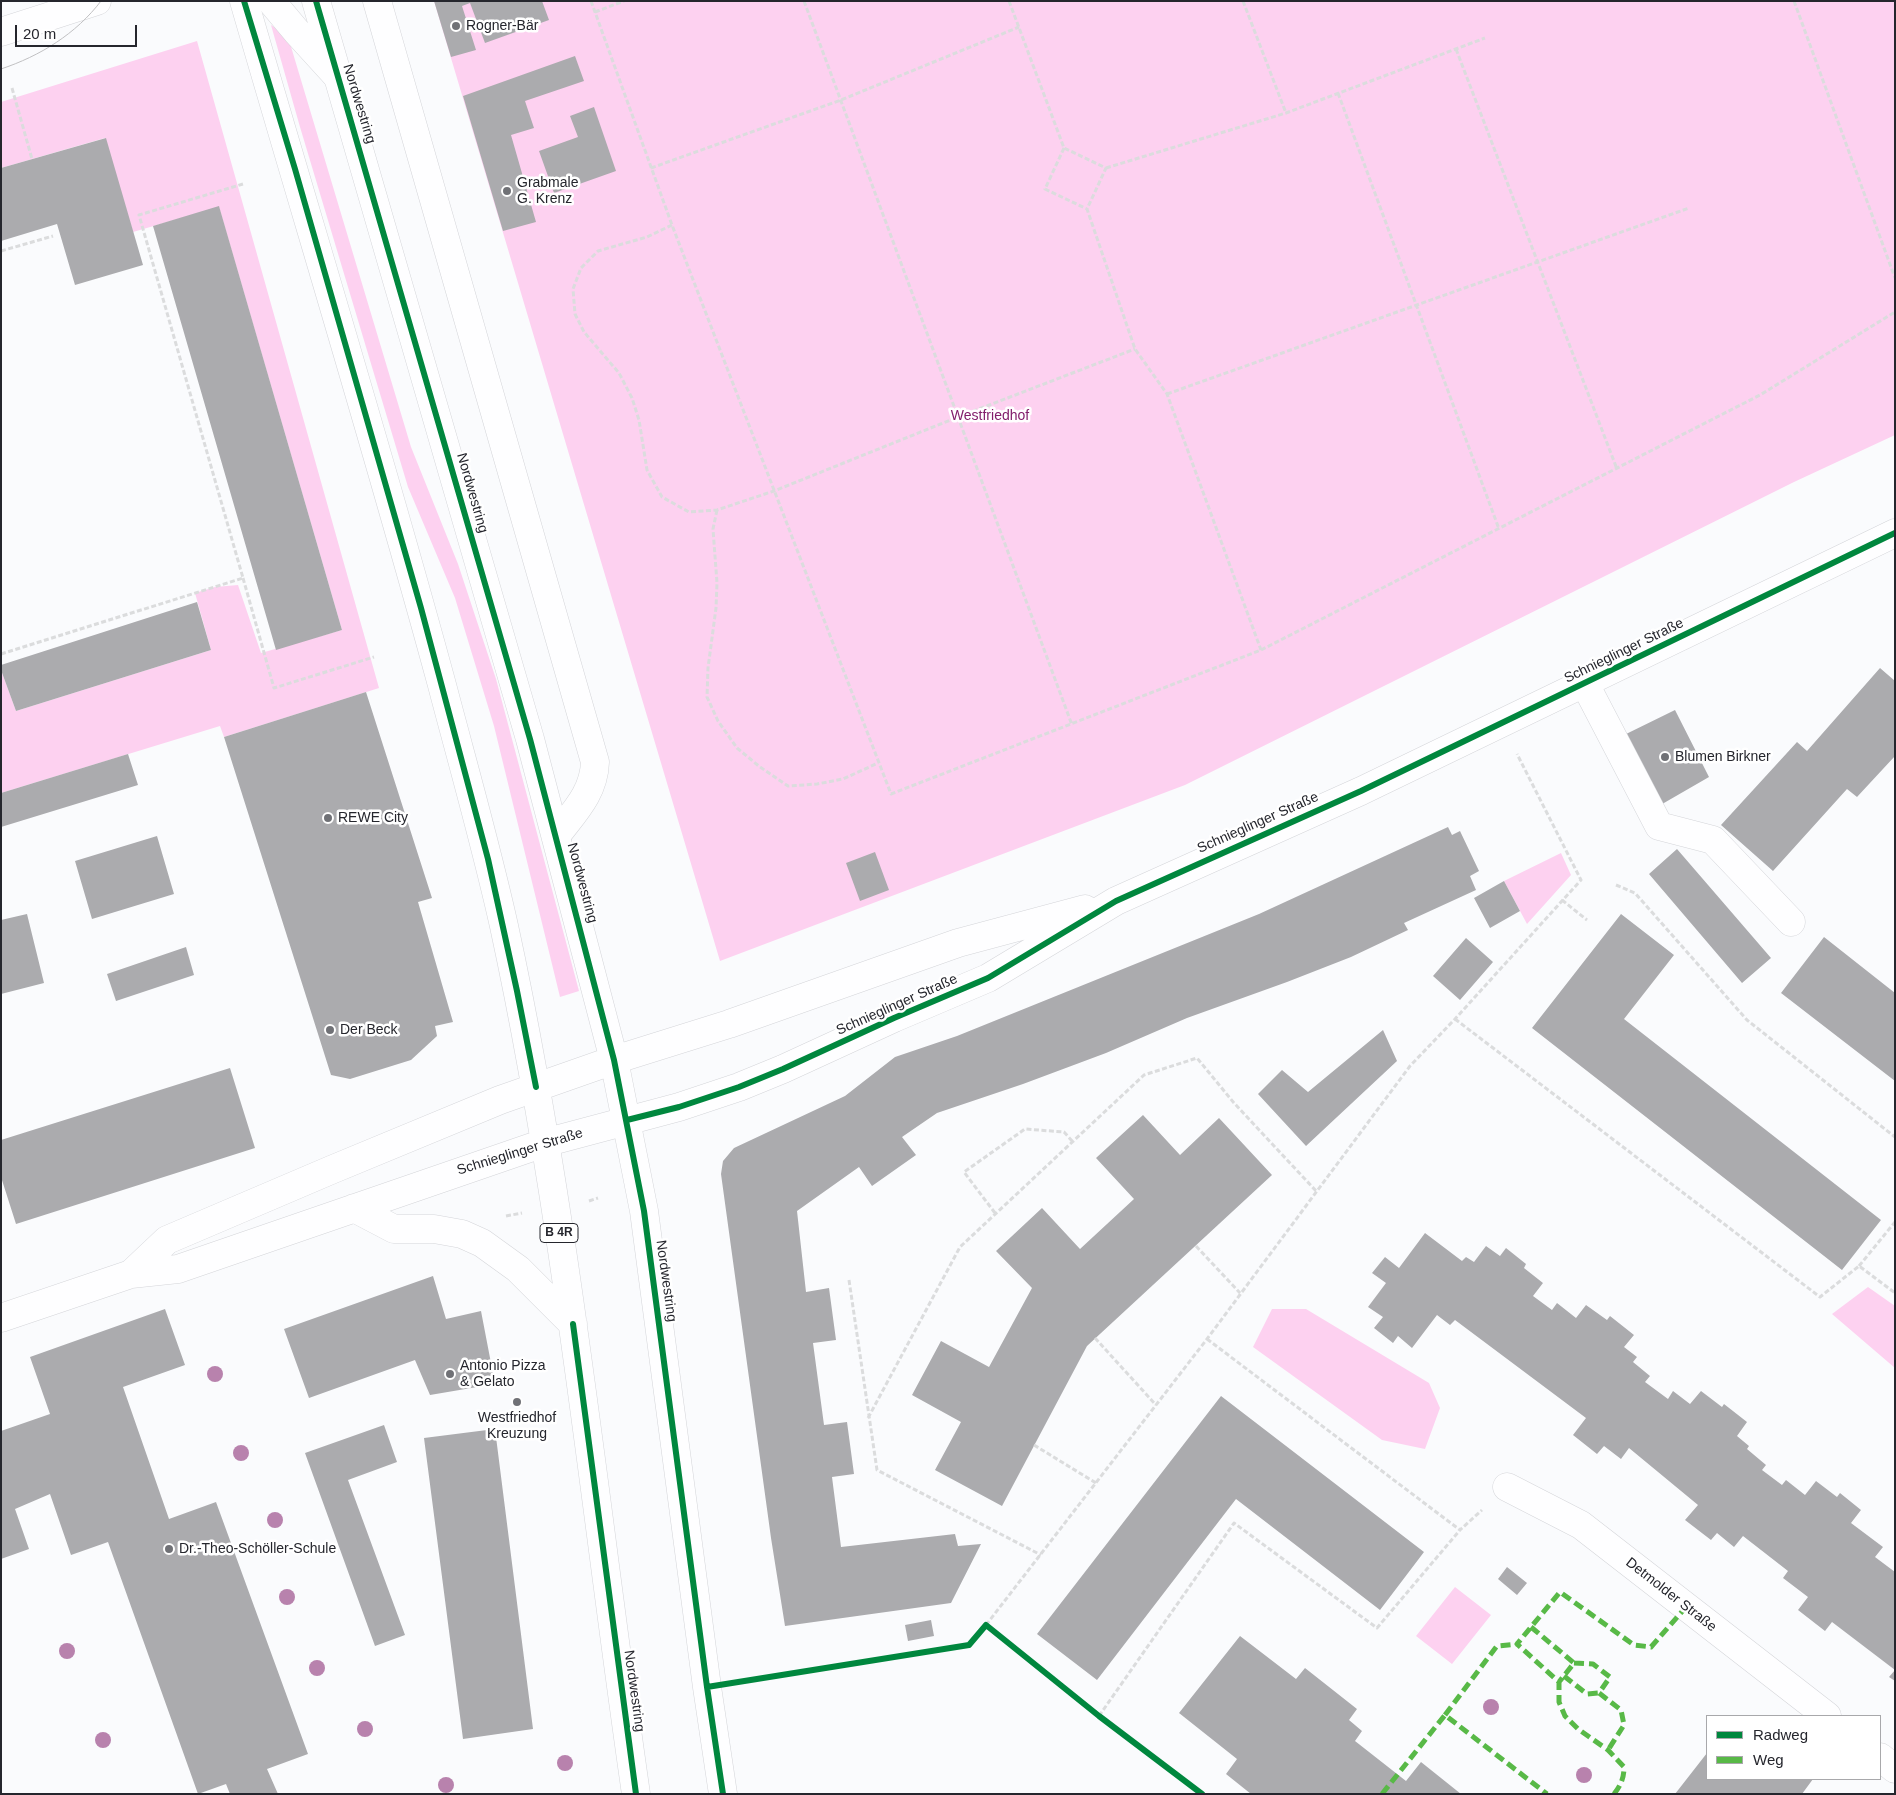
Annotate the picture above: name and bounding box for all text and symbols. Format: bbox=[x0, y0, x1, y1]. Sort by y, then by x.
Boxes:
scale bar bbox=[18, 15, 140, 47]
place label: Rogner-Bär bbox=[466, 18, 538, 34]
marker: Rogner-Bär bbox=[450, 20, 462, 32]
text: 20 m bbox=[23, 25, 56, 42]
street label: Nordwestring bbox=[339, 62, 379, 146]
place label: Grabmale G. Krenz bbox=[517, 175, 578, 208]
marker: Grabmale G. Krenz bbox=[501, 185, 513, 197]
park label: Westfriedhof bbox=[951, 408, 1029, 424]
street label: Nordwestring bbox=[453, 451, 491, 535]
street label: Schnieglinger Straße bbox=[1562, 615, 1686, 687]
place label: Blumen Birkner bbox=[1675, 749, 1771, 765]
marker: Blumen Birkner bbox=[1659, 751, 1671, 763]
street label: Schnieglinger Straße bbox=[1195, 789, 1321, 857]
place label: REWE City bbox=[338, 810, 408, 826]
marker: REWE City bbox=[322, 812, 334, 824]
street label: Nordwestring bbox=[563, 841, 601, 925]
street label: Schnieglinger Straße bbox=[834, 971, 960, 1039]
place label: Der Beck bbox=[340, 1022, 398, 1038]
marker: Der Beck bbox=[324, 1024, 336, 1036]
street label: Schnieglinger Straße bbox=[455, 1125, 585, 1179]
road number: B 4R bbox=[540, 1224, 578, 1242]
street label: Nordwestring bbox=[652, 1239, 680, 1323]
place label: Antonio Pizza & Gelato bbox=[460, 1358, 546, 1390]
marker: Antonio Pizza & Gelato bbox=[444, 1368, 456, 1380]
marker: Westfriedhof Kreuzung bbox=[511, 1396, 523, 1408]
place label: Westfriedhof Kreuzung bbox=[478, 1410, 556, 1442]
place label: Dr.-Theo-Schöller-Schule bbox=[179, 1541, 336, 1557]
marker: Dr.-Theo-Schöller-Schule bbox=[163, 1543, 175, 1555]
street label: Detmolder Straße bbox=[1622, 1554, 1720, 1636]
street label: Nordwestring bbox=[620, 1649, 648, 1733]
legend bbox=[1706, 1715, 1881, 1780]
text: Radweg bbox=[1753, 1726, 1808, 1743]
text: Weg bbox=[1753, 1751, 1784, 1768]

